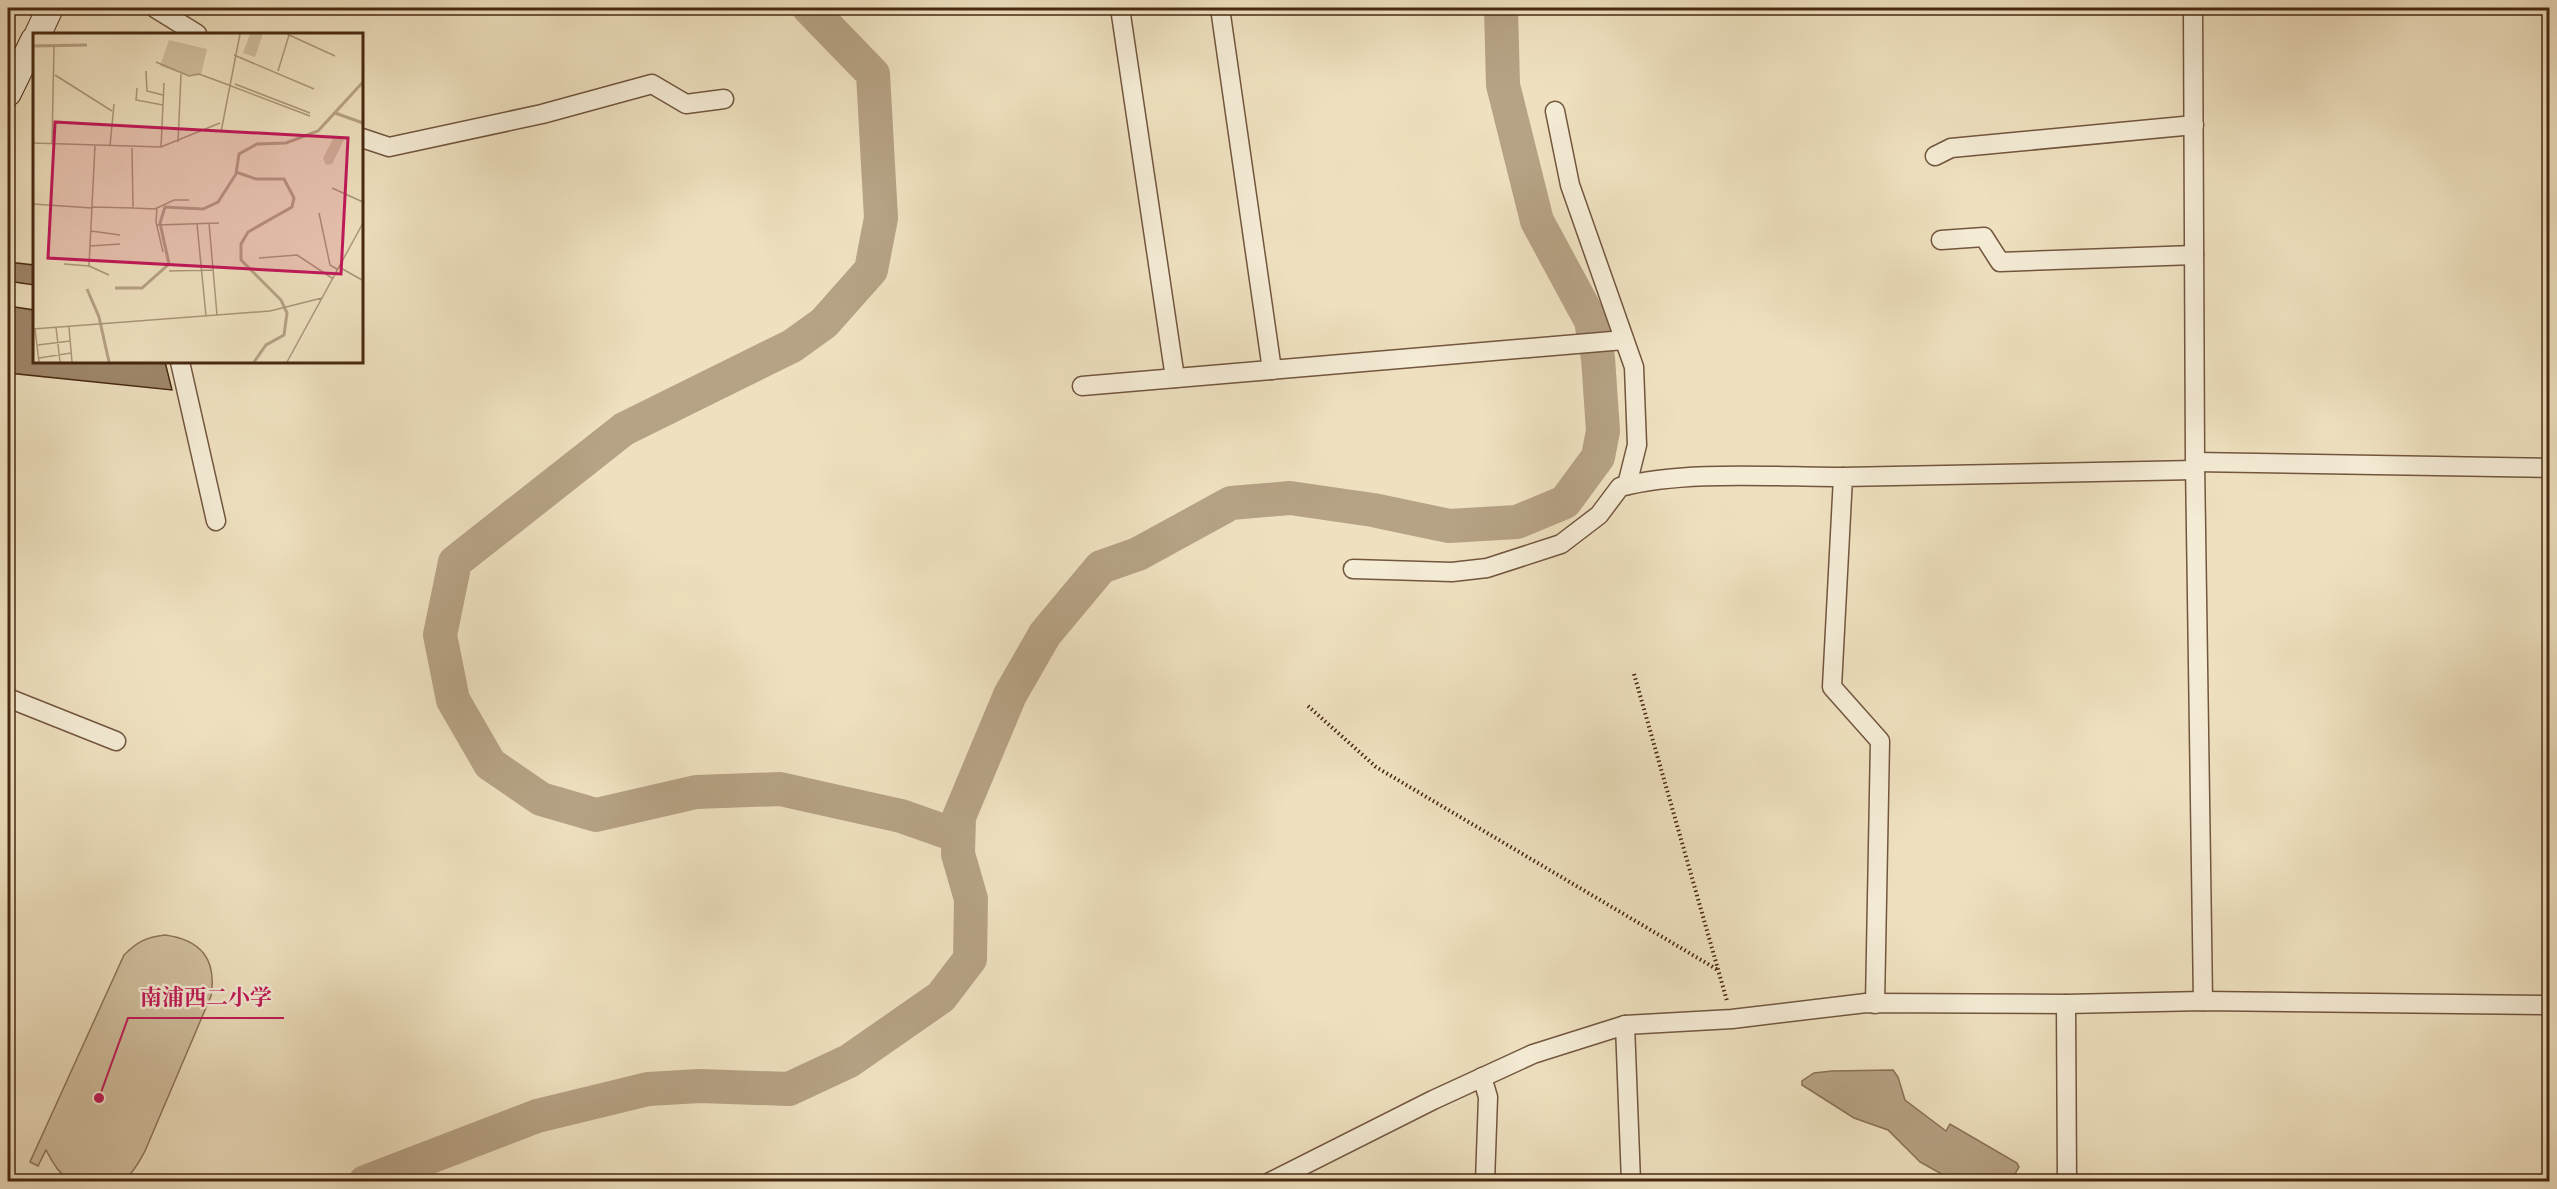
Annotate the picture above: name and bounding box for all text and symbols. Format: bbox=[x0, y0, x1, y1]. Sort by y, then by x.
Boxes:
inset map bbox=[33, 33, 363, 363]
callout: 南浦西二小学 bbox=[128, 978, 284, 1018]
text: 南浦西二小学 bbox=[140, 983, 272, 1013]

